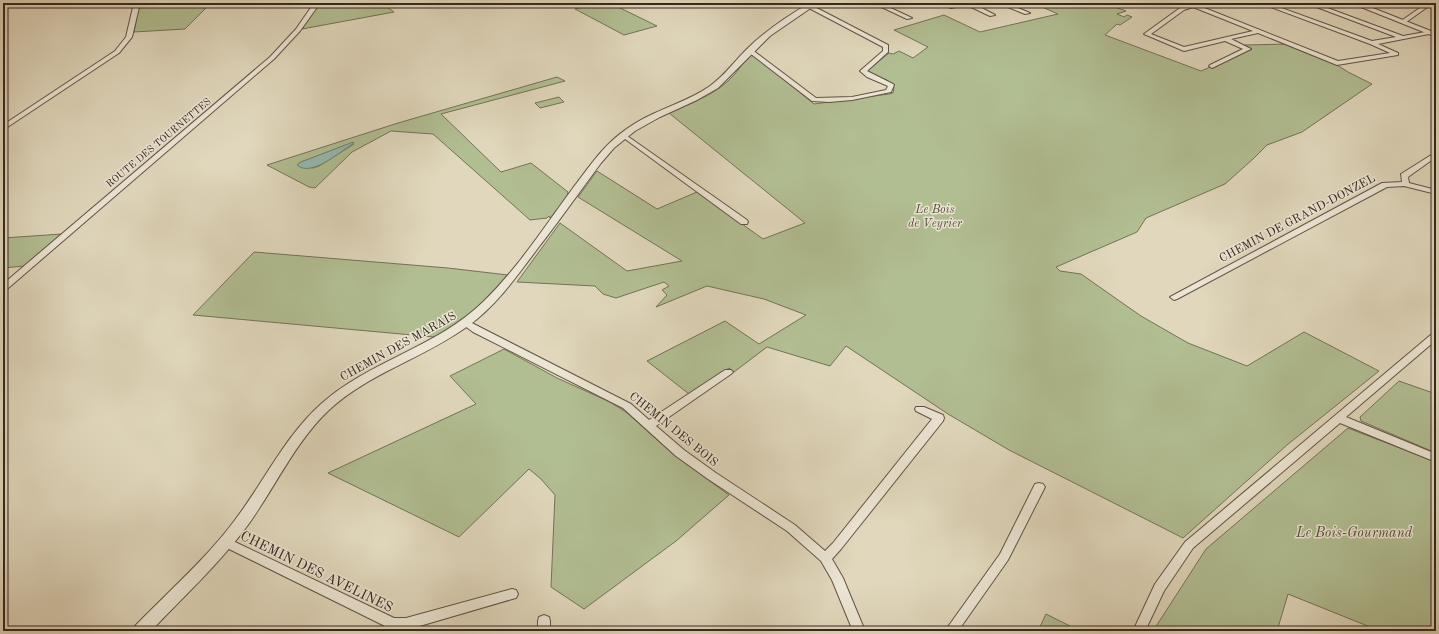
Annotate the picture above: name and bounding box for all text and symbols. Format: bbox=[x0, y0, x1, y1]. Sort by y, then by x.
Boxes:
street label: ROUTE DES TOURNETTES bbox=[104, 96, 213, 189]
street label: CHEMIN DE GRAND-DONZEL bbox=[1218, 173, 1377, 265]
park label: Le Bois de Veyrier bbox=[908, 204, 963, 230]
street label: CHEMIN DES MARAIS bbox=[338, 310, 459, 384]
street label: CHEMIN DES BOIS bbox=[627, 390, 720, 469]
park label: Le Bois-Gourmand bbox=[1295, 526, 1413, 540]
street label: CHEMIN DES AVELINES bbox=[238, 529, 395, 615]

